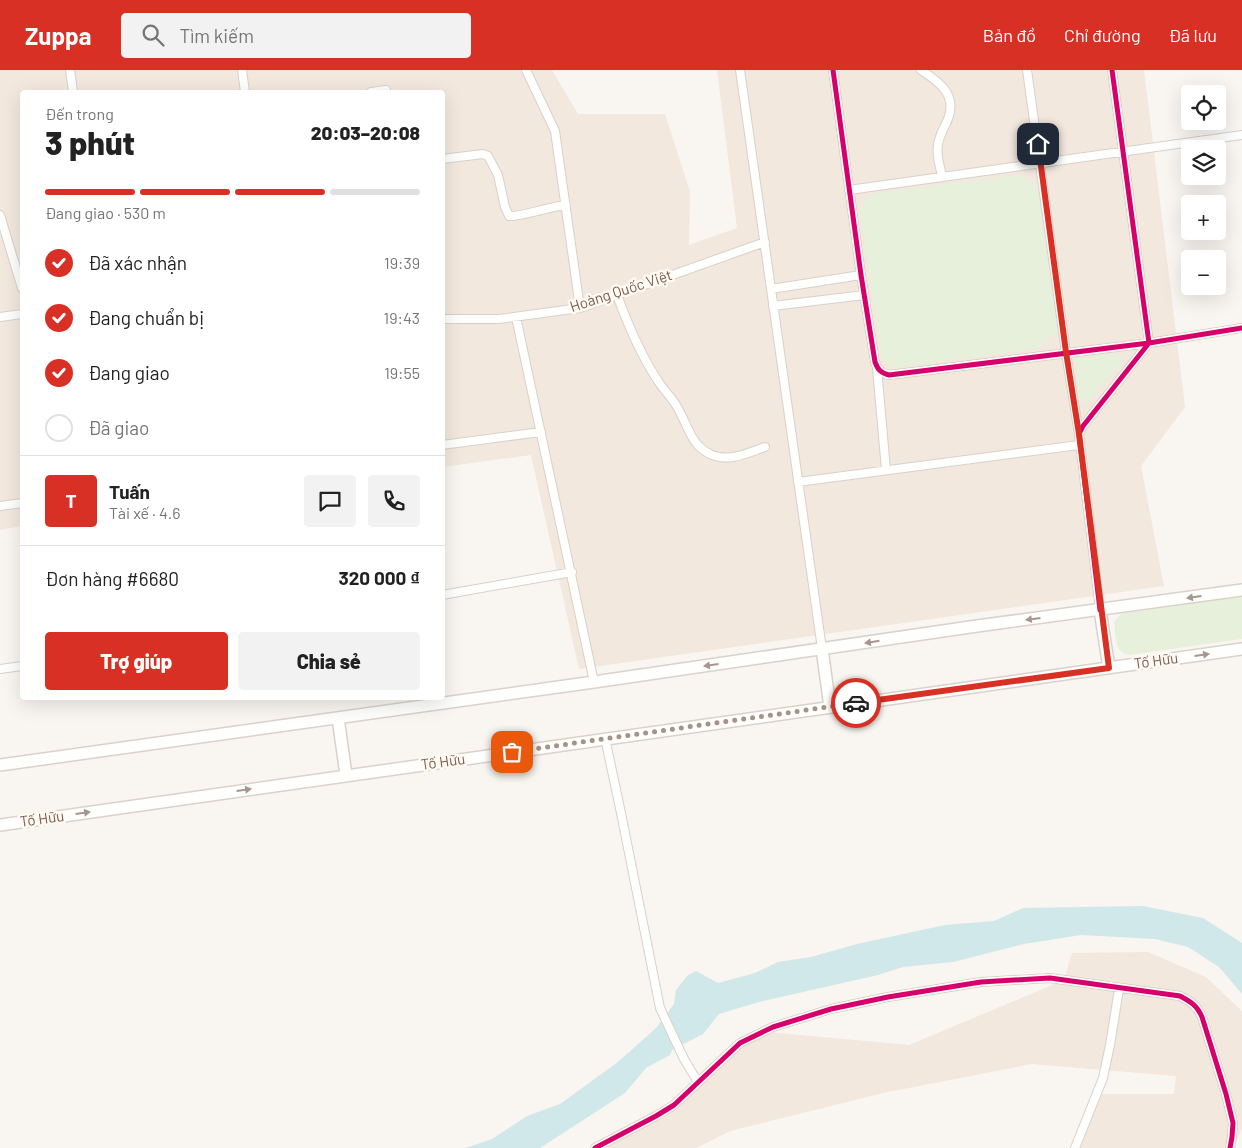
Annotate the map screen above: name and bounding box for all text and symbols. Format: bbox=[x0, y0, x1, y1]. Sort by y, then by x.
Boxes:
search box bbox=[121, 13, 471, 58]
text: Zuppa bbox=[25, 21, 91, 50]
icon: search bbox=[139, 21, 167, 49]
text: Tìm kiếm bbox=[179, 24, 254, 47]
text: Bản đồ bbox=[983, 24, 1036, 46]
text: Chỉ đường bbox=[1064, 24, 1141, 46]
text: Đã lưu bbox=[1169, 24, 1217, 46]
map controls bbox=[1181, 85, 1226, 295]
button: locate bbox=[1181, 85, 1226, 130]
text: Đến trong bbox=[45, 104, 114, 123]
text: 20:03–20:08 bbox=[311, 121, 420, 144]
text: 3 phút bbox=[45, 123, 135, 161]
pin bbox=[1017, 123, 1059, 165]
icon: home bbox=[1024, 130, 1052, 158]
button: layers bbox=[1181, 140, 1226, 185]
button: + bbox=[1181, 195, 1226, 240]
text: Đang giao · 530 m bbox=[45, 203, 166, 222]
icon: check bbox=[45, 249, 73, 277]
button: − bbox=[1181, 250, 1226, 295]
text: Đã xác nhận bbox=[88, 251, 187, 274]
text: 19:39 bbox=[384, 253, 420, 272]
street label: Hoàng Quốc Việt bbox=[567, 265, 674, 315]
icon: check bbox=[45, 304, 73, 332]
text: Đang chuẩn bị bbox=[88, 306, 204, 329]
text: 19:43 bbox=[384, 308, 420, 327]
icon: check bbox=[45, 359, 73, 387]
text: Đang giao bbox=[88, 361, 170, 384]
text: 19:55 bbox=[384, 363, 420, 382]
text: Đã giao bbox=[88, 416, 149, 439]
button: chat bbox=[304, 475, 356, 527]
button: phone bbox=[368, 475, 420, 527]
text: Tuấn bbox=[109, 480, 150, 503]
text: T bbox=[65, 489, 77, 512]
text: Tài xế · 4.6 bbox=[109, 503, 180, 522]
text: 320 000 ₫ bbox=[338, 566, 420, 589]
text: Đơn hàng #6680 bbox=[45, 567, 179, 590]
one-way arrow bbox=[1185, 593, 1201, 601]
one-way arrow bbox=[1024, 615, 1040, 623]
button: Trợ giúp bbox=[45, 632, 228, 690]
button: Chia sẻ bbox=[238, 632, 420, 690]
one-way arrow bbox=[863, 638, 879, 646]
street label: Tố Hữu bbox=[1133, 648, 1179, 672]
one-way arrow bbox=[1194, 651, 1210, 659]
one-way arrow bbox=[703, 661, 719, 669]
courier bbox=[831, 678, 881, 728]
icon: car bbox=[842, 689, 870, 717]
pin bbox=[491, 731, 533, 773]
icon: bag bbox=[498, 738, 526, 766]
street label: Tố Hữu bbox=[420, 749, 466, 773]
one-way arrow bbox=[236, 786, 252, 794]
street label: Tố Hữu bbox=[19, 806, 65, 830]
one-way arrow bbox=[75, 809, 91, 817]

